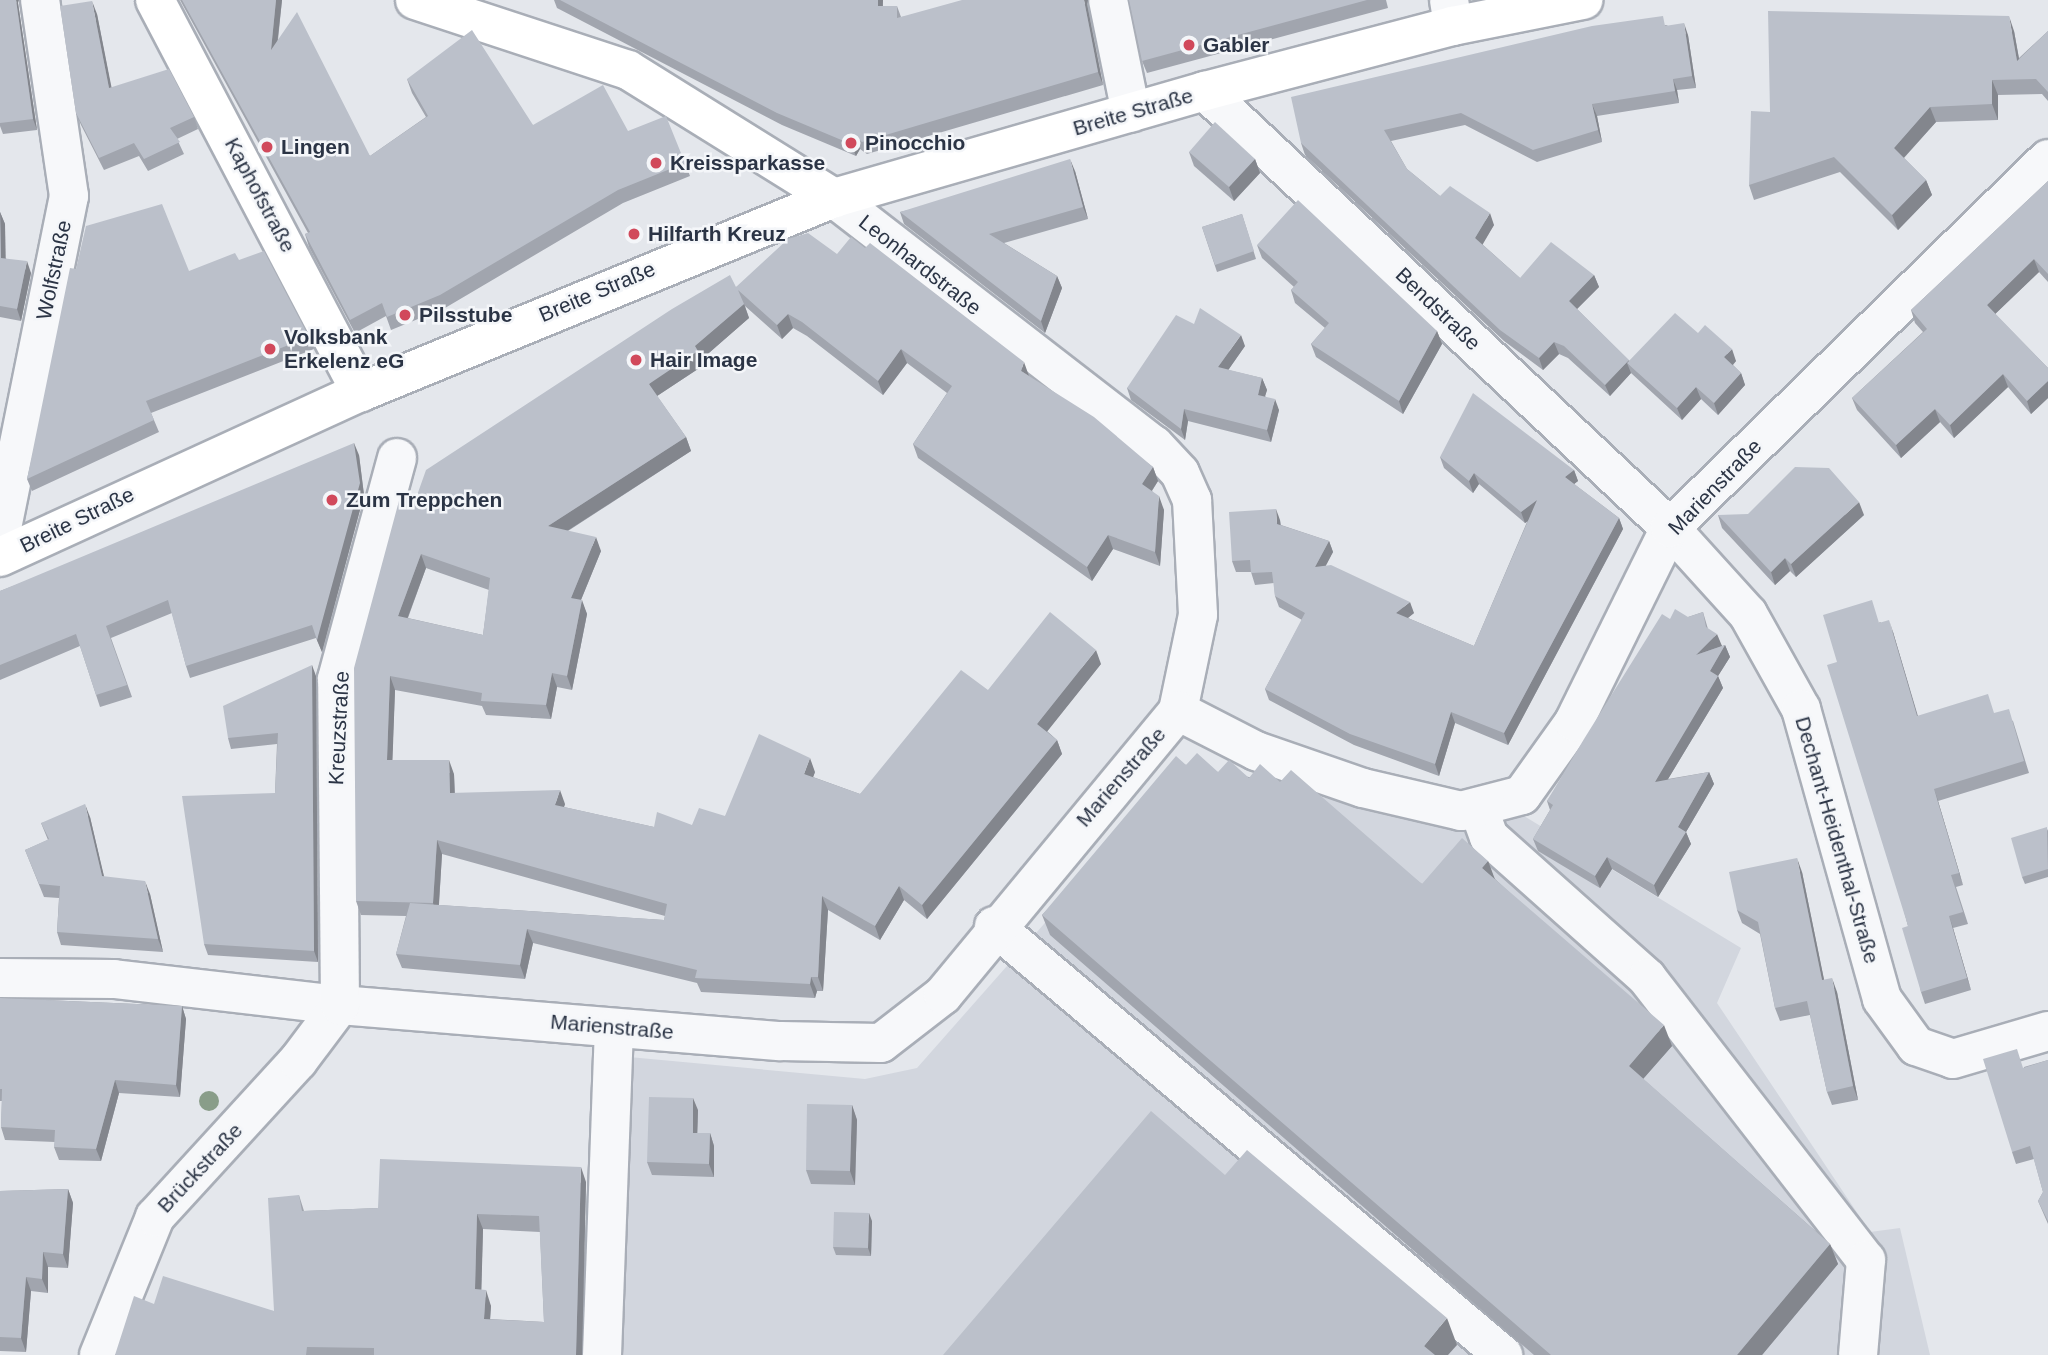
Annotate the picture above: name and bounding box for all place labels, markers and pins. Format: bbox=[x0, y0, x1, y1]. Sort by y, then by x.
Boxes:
place label: Gabler bbox=[1203, 32, 1270, 58]
marker: Gabler bbox=[1181, 37, 1197, 53]
place label: Pinocchio bbox=[865, 130, 965, 156]
place label: Lingen bbox=[281, 134, 350, 160]
marker: Pinocchio bbox=[843, 135, 859, 151]
marker: Lingen bbox=[259, 139, 275, 155]
place label: Kreissparkasse bbox=[670, 150, 825, 176]
marker: Kreissparkasse bbox=[648, 155, 664, 171]
place label: Hilfarth Kreuz bbox=[648, 221, 786, 247]
marker: Hilfarth Kreuz bbox=[626, 226, 642, 242]
place label: Pilsstube bbox=[419, 302, 512, 328]
marker: Pilsstube bbox=[397, 307, 413, 323]
place label: Volksbank Erkelenz eG bbox=[284, 324, 404, 374]
marker: Volksbank Erkelenz eG bbox=[262, 341, 278, 357]
place label: Hair Image bbox=[650, 347, 757, 373]
marker: Hair Image bbox=[628, 352, 644, 368]
place label: Zum Treppchen bbox=[346, 487, 502, 513]
marker: Zum Treppchen bbox=[324, 492, 340, 508]

